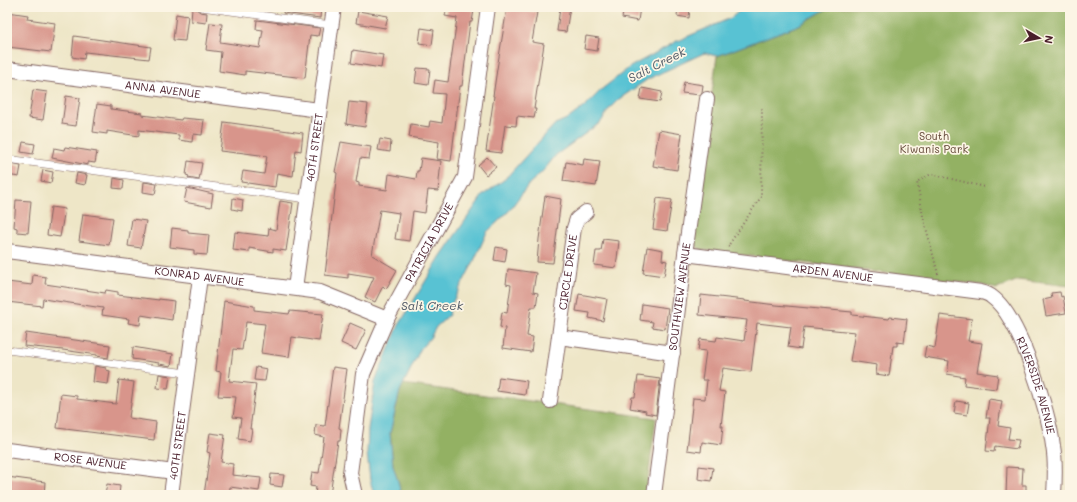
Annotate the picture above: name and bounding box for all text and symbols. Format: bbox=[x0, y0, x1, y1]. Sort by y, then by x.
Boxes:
north arrow bbox=[1019, 18, 1059, 58]
text: N bbox=[1041, 34, 1057, 45]
water label: Salt Creek bbox=[625, 43, 688, 85]
street label: ANNA AVENUE bbox=[124, 77, 201, 101]
street label: 40TH STREET bbox=[302, 112, 326, 182]
park label: South Kiwanis Park bbox=[900, 128, 969, 156]
street label: PATRICIA DRIVE bbox=[401, 200, 457, 284]
street label: CIRCLE DRIVE bbox=[555, 233, 580, 311]
street label: SOUTHVIEW AVENUE bbox=[665, 242, 694, 351]
street label: ARDEN AVENUE bbox=[792, 260, 874, 285]
street label: KONRAD AVENUE bbox=[154, 262, 245, 289]
water label: Salt Creek bbox=[401, 297, 464, 313]
street label: RIVERSIDE AVENUE bbox=[1013, 334, 1059, 436]
street label: 40TH STREET bbox=[165, 410, 189, 481]
street label: ROSE AVENUE bbox=[53, 448, 127, 473]

